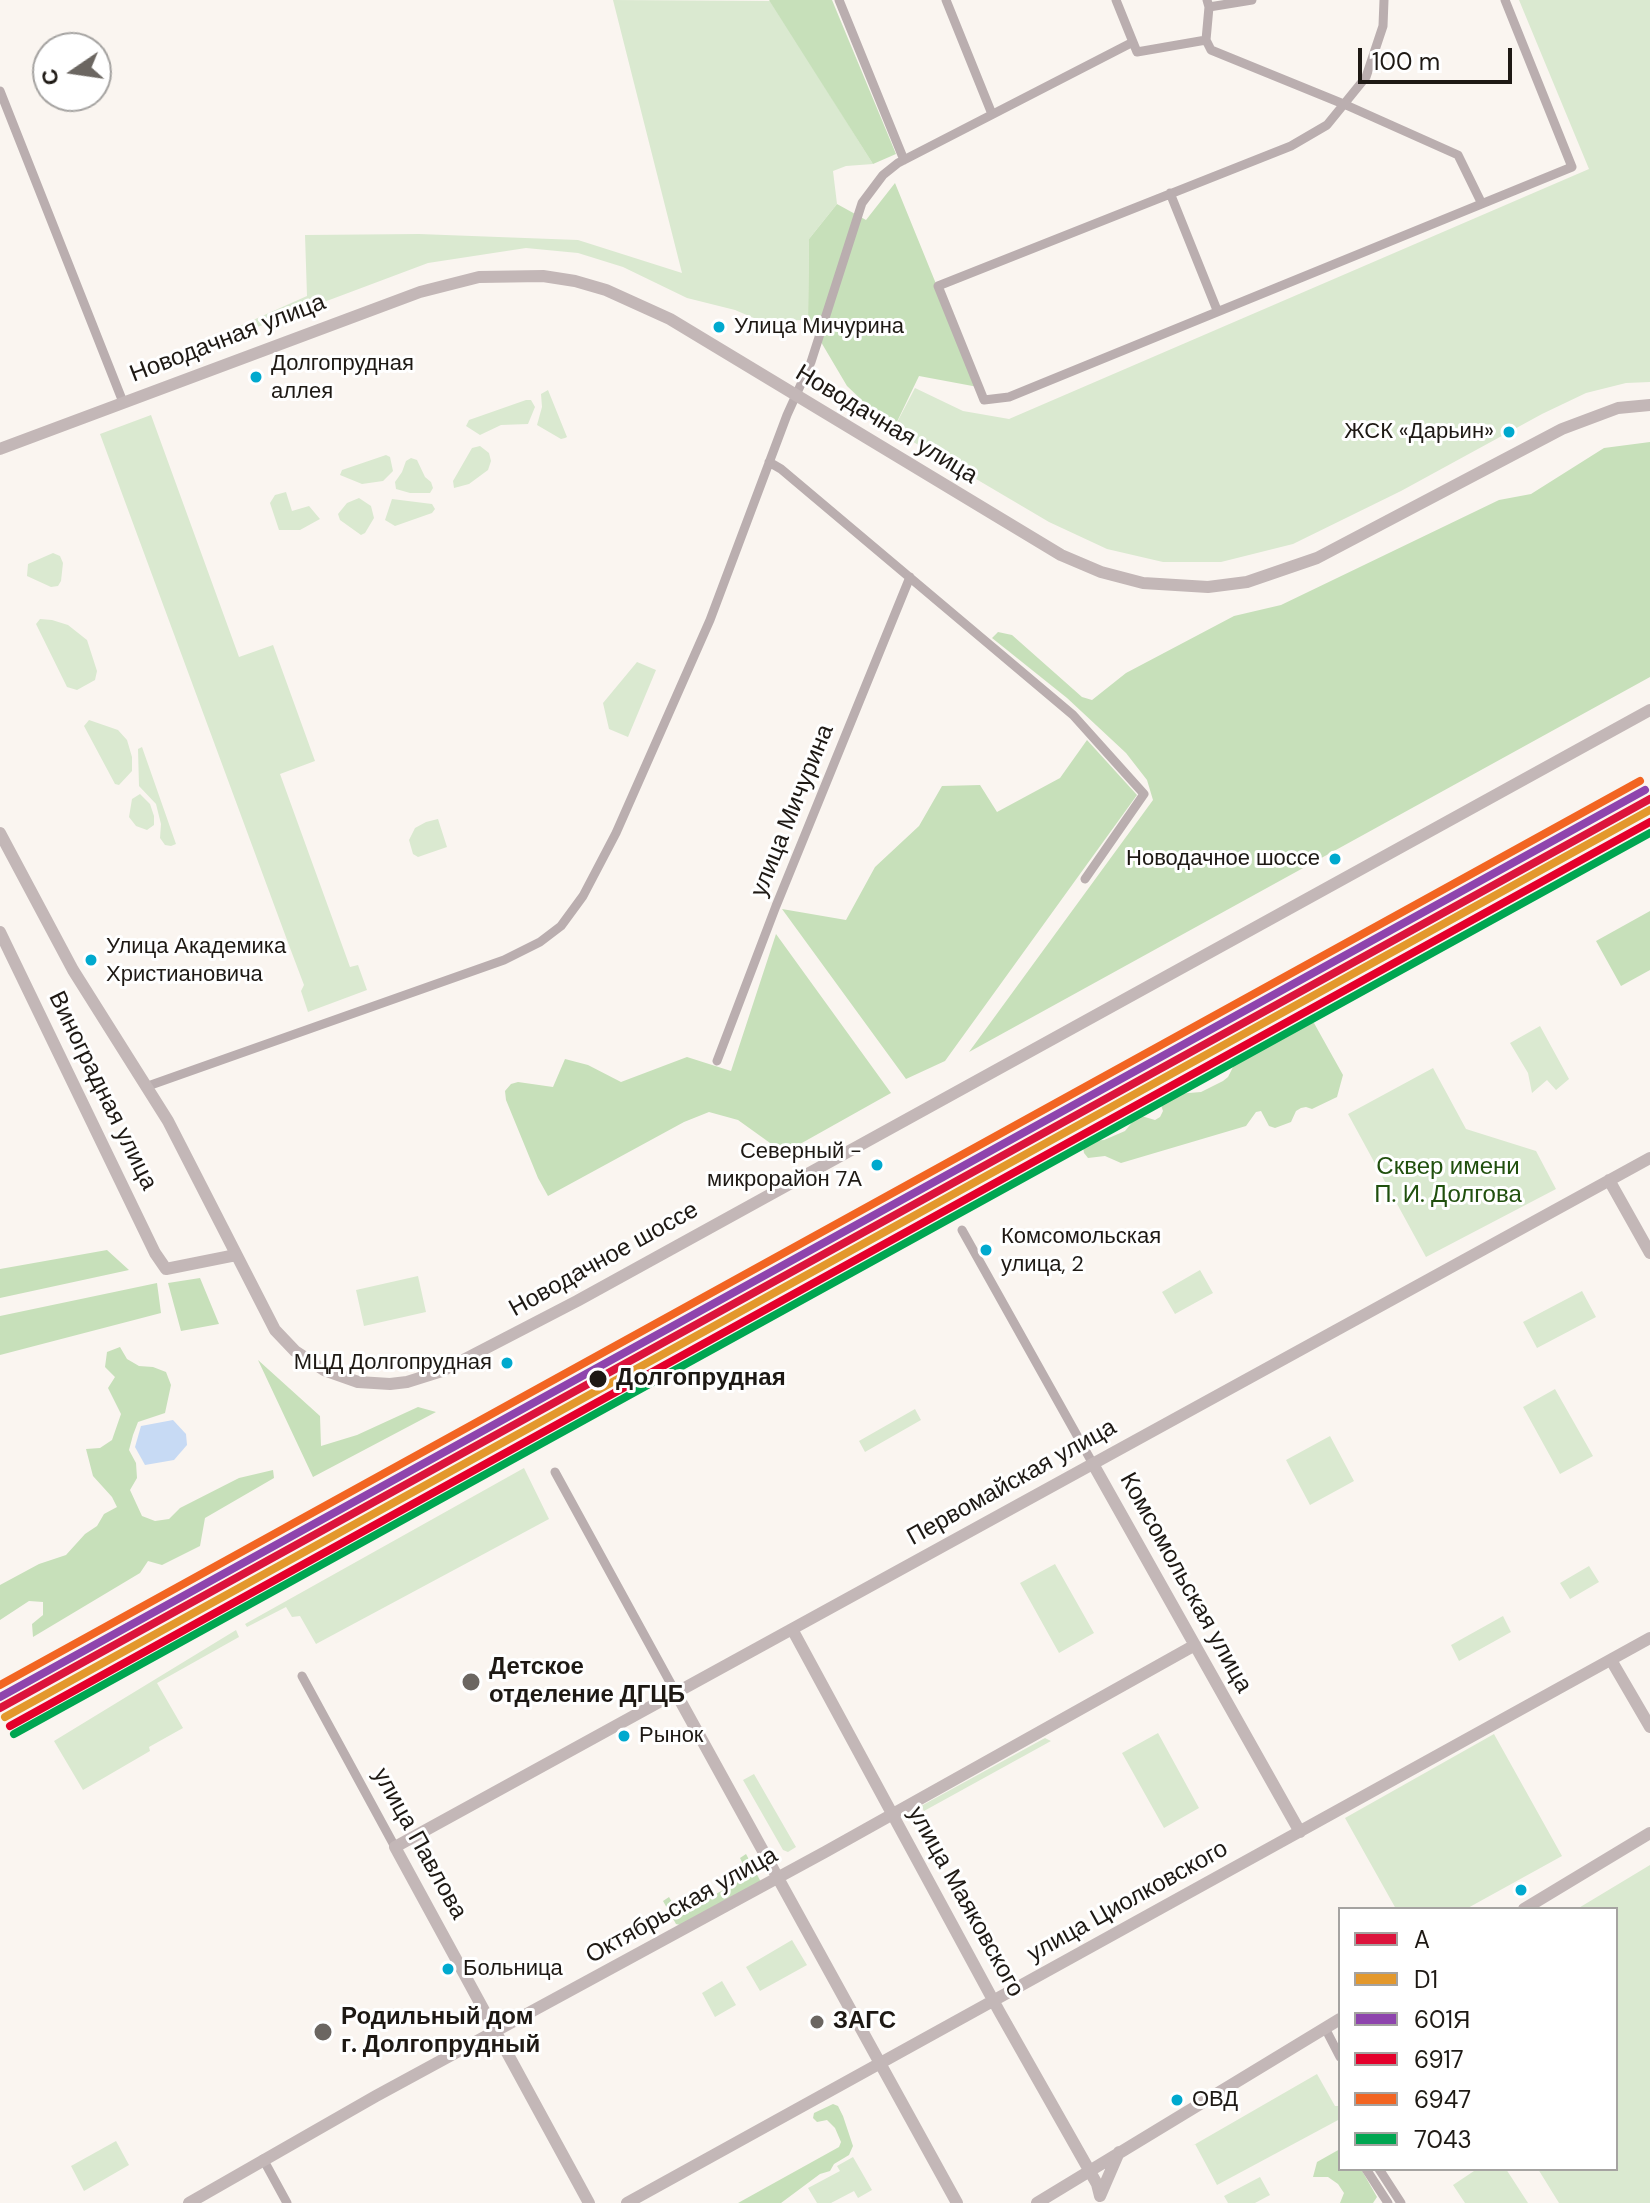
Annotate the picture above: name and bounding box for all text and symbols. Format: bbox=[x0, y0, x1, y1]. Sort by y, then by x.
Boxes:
north arrow bbox=[32, 32, 112, 112]
scale bar bbox=[1362, 32, 1516, 82]
text: 100 m bbox=[1372, 46, 1440, 77]
text: С bbox=[34, 66, 66, 88]
street label: Новодачная улица bbox=[126, 288, 330, 390]
place label: Улица Мичурина bbox=[734, 314, 904, 340]
marker: Улица Мичурина bbox=[711, 319, 727, 335]
place label: Долгопрудная аллея bbox=[271, 351, 414, 402]
street label: Новодачная улица bbox=[790, 359, 982, 491]
marker: Долгопрудная аллея bbox=[248, 369, 264, 385]
place label: ЖСК «Дарьин» bbox=[1344, 419, 1494, 445]
marker: ЖСК «Дарьин» bbox=[1501, 424, 1517, 440]
street label: улица Мичурина bbox=[745, 721, 841, 901]
place label: Новодачное шоссе bbox=[1126, 846, 1320, 872]
marker: Новодачное шоссе bbox=[1327, 851, 1343, 867]
place label: Улица Академика Христиановича bbox=[106, 934, 286, 986]
marker: Улица Академика Христиановича bbox=[83, 952, 99, 968]
street label: Виноградная улица bbox=[41, 987, 163, 1195]
place label: Северный - микрорайон 7А bbox=[707, 1139, 862, 1190]
park label: Сквер имени П. И. Долгова bbox=[1374, 1154, 1522, 1210]
marker: Северный - микрорайон 7А bbox=[869, 1157, 885, 1173]
street label: Новодачное шоссе bbox=[504, 1196, 704, 1324]
place label: Комсомольская улица, 2 bbox=[1001, 1224, 1161, 1276]
marker: Комсомольская улица, 2 bbox=[978, 1242, 994, 1258]
place label: МЦД Долгопрудная bbox=[294, 1350, 492, 1376]
marker: МЦД Долгопрудная bbox=[499, 1355, 515, 1371]
place label: Долгопрудная bbox=[616, 1365, 786, 1393]
marker: Долгопрудная bbox=[587, 1368, 609, 1390]
street label: Первомайская улица bbox=[902, 1413, 1122, 1553]
street label: Комсомольская улица bbox=[1113, 1468, 1257, 1698]
place label: Детское отделение ДГЦБ bbox=[489, 1654, 685, 1710]
marker: Детское отделение ДГЦБ bbox=[460, 1671, 482, 1693]
place label: Рынок bbox=[639, 1723, 703, 1749]
marker: Рынок bbox=[616, 1728, 632, 1744]
street label: улица Павлова bbox=[366, 1763, 472, 1925]
street label: улица Маяковского bbox=[901, 1802, 1029, 2002]
street label: улица Циолковского bbox=[1023, 1835, 1233, 1969]
street label: Октябрьская улица bbox=[581, 1841, 783, 1971]
unlabelled marker bbox=[1513, 1882, 1529, 1898]
legend bbox=[1338, 1907, 1618, 2171]
text: A bbox=[1414, 1924, 1430, 1955]
place label: Больница bbox=[463, 1956, 563, 1982]
marker: Больница bbox=[440, 1961, 456, 1977]
text: D1 bbox=[1414, 1964, 1438, 1995]
place label: Родильный дом г. Долгопрудный bbox=[341, 2004, 540, 2060]
text: 601Я bbox=[1414, 2004, 1470, 2035]
place label: ЗАГС bbox=[833, 2008, 896, 2036]
marker: ЗАГС bbox=[808, 2013, 826, 2031]
marker: Родильный дом г. Долгопрудный bbox=[312, 2021, 334, 2043]
text: 6917 bbox=[1414, 2044, 1464, 2075]
text: 6947 bbox=[1414, 2084, 1471, 2115]
place label: ОВД bbox=[1192, 2087, 1238, 2113]
marker: ОВД bbox=[1169, 2092, 1185, 2108]
text: 7043 bbox=[1414, 2124, 1472, 2155]

